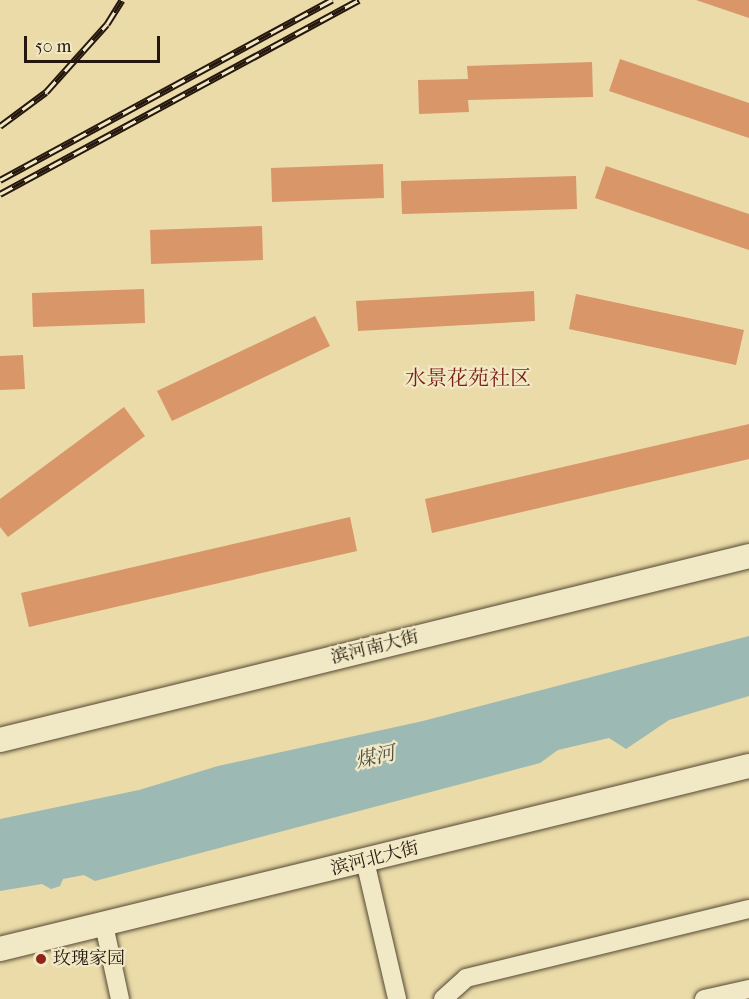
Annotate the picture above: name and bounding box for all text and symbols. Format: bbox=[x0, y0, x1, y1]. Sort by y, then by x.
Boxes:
scale bar bbox=[27, 24, 164, 62]
text: 50 m bbox=[35, 36, 71, 57]
district label: 水景花苑社区 bbox=[405, 365, 531, 391]
street label: 滨河南大街 bbox=[329, 627, 421, 669]
water label: 煤河 bbox=[353, 741, 397, 773]
street label: 滨河北大街 bbox=[329, 838, 421, 880]
place label: 玫瑰家园 bbox=[53, 948, 125, 970]
marker: 玫瑰家园 bbox=[34, 952, 48, 966]

